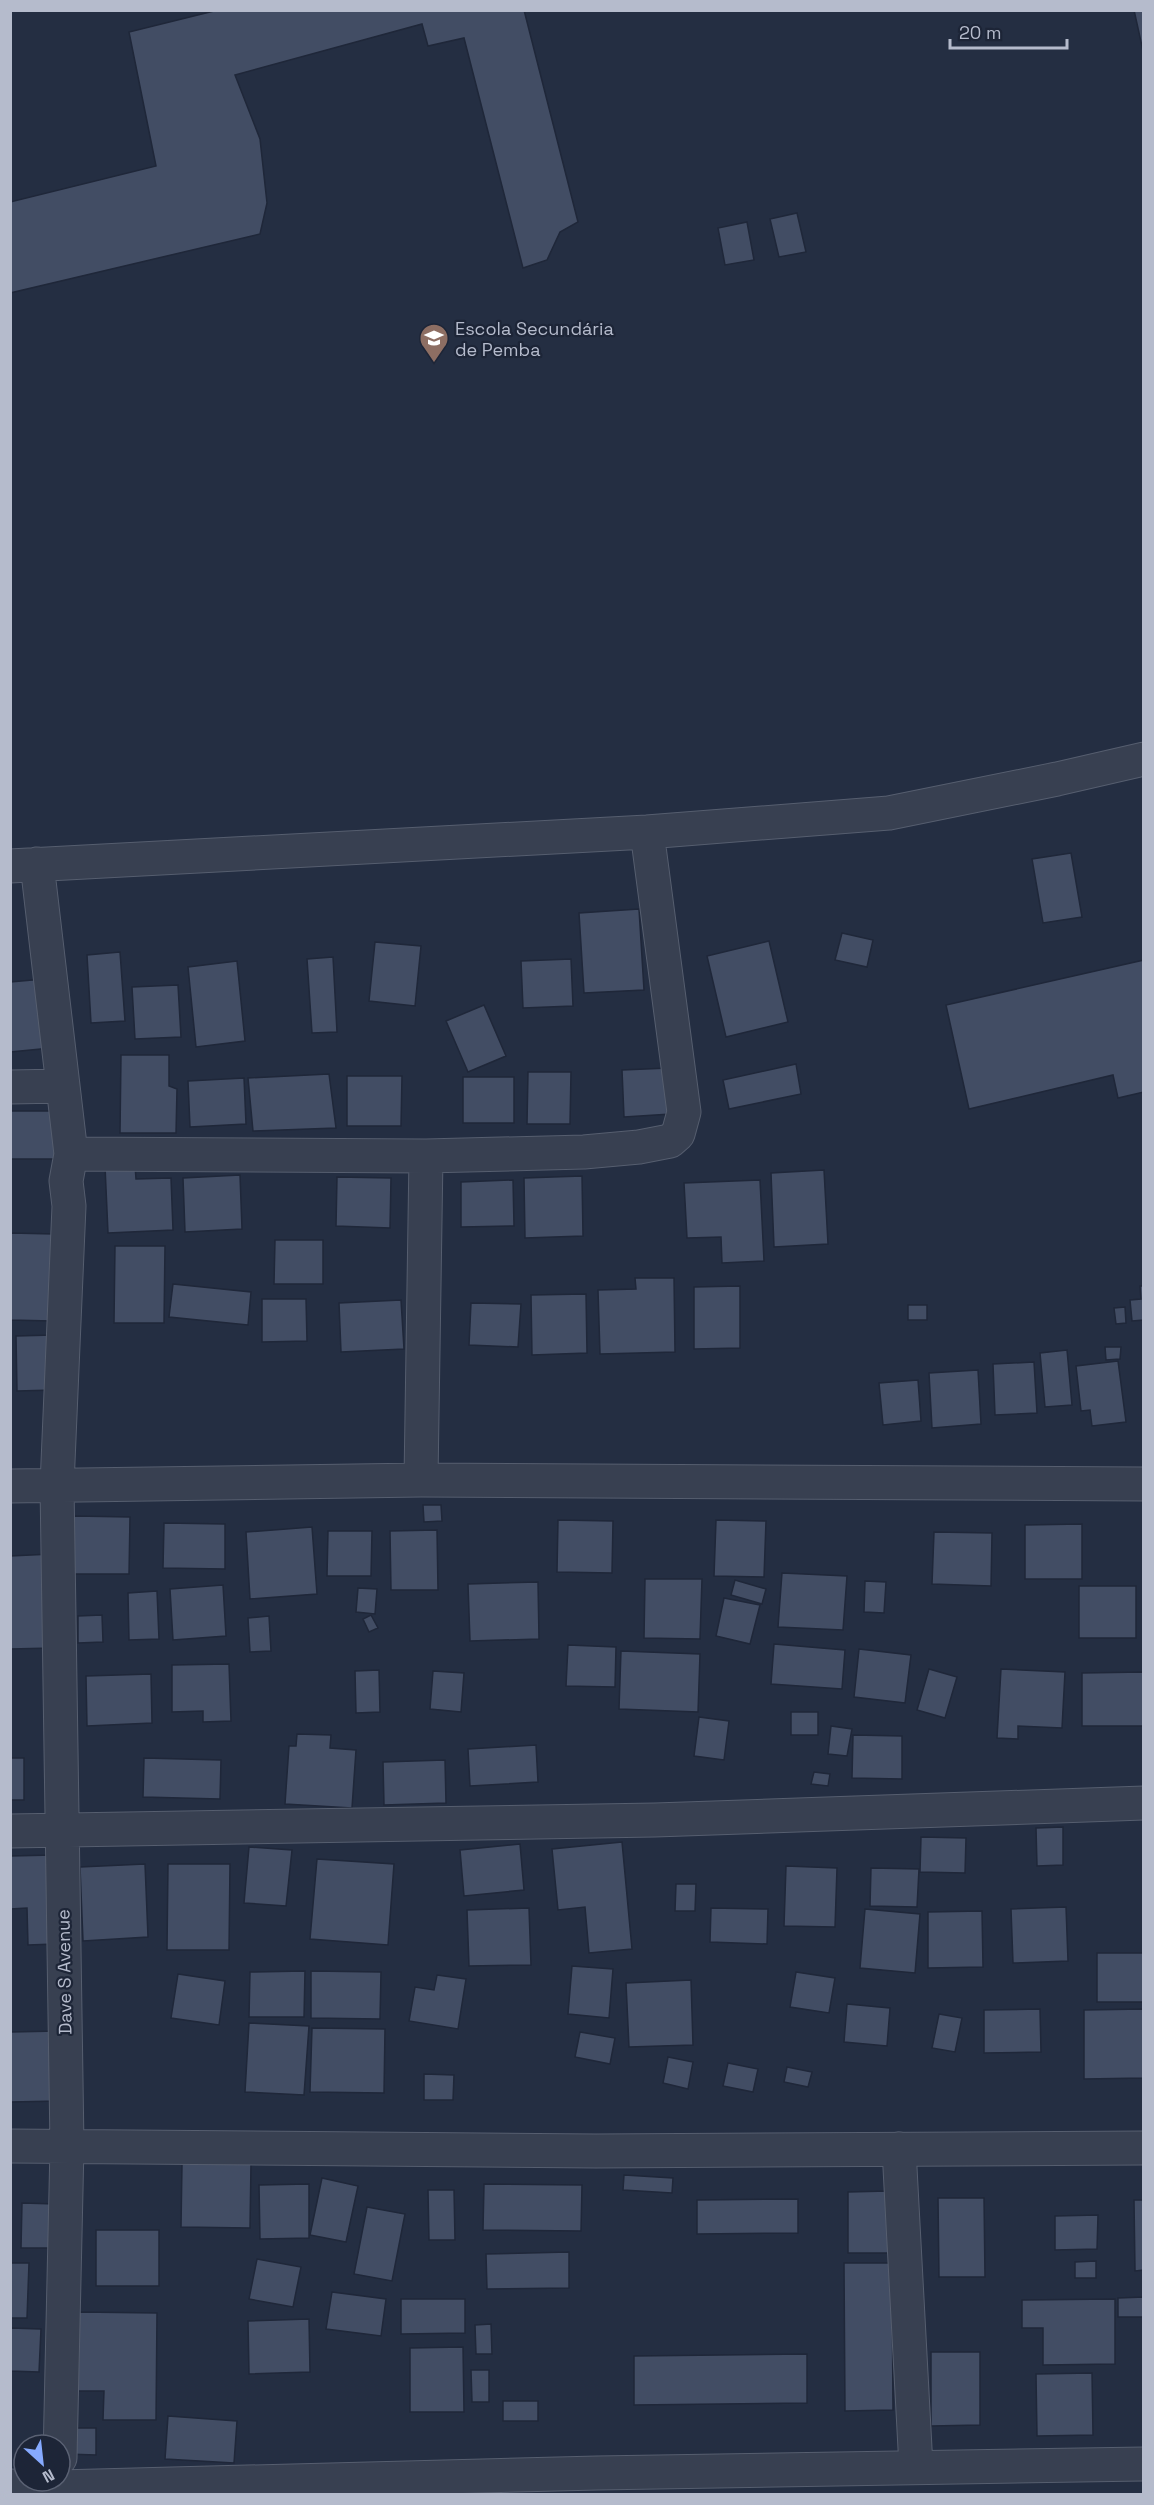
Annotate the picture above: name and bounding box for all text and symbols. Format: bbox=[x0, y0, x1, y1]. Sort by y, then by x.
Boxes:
scale bar bbox=[950, 12, 1067, 50]
text: 20 m bbox=[959, 21, 1002, 44]
place label: Escola Secundária de Pemba bbox=[455, 317, 614, 361]
school or university icon: Escola Secundária de Pemba bbox=[418, 322, 450, 364]
street label: Dave S Avenue bbox=[51, 1909, 77, 2035]
north arrow bbox=[12, 2433, 72, 2493]
text: N bbox=[39, 2464, 58, 2488]

